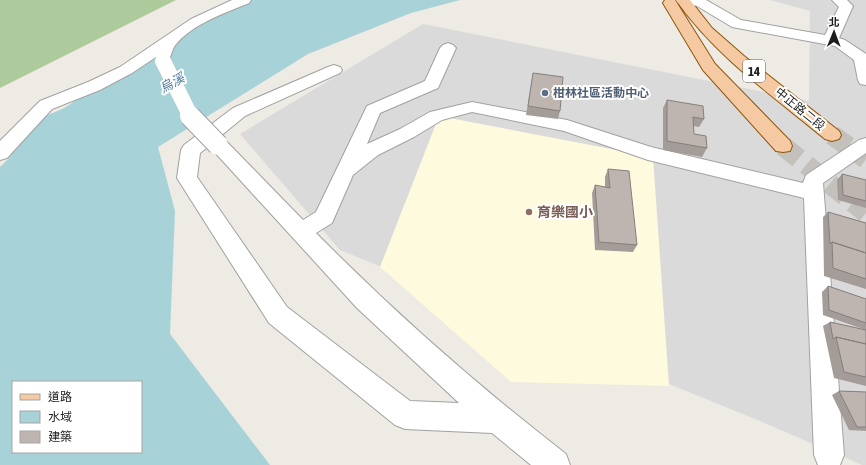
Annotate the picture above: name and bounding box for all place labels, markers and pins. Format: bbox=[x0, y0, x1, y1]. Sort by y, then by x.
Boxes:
place label: 柑林社區活動中心 bbox=[553, 86, 649, 100]
marker: 柑林社區活動中心 bbox=[540, 88, 550, 98]
place label: 育樂國小 bbox=[537, 204, 593, 220]
marker: 育樂國小 bbox=[524, 207, 534, 217]

